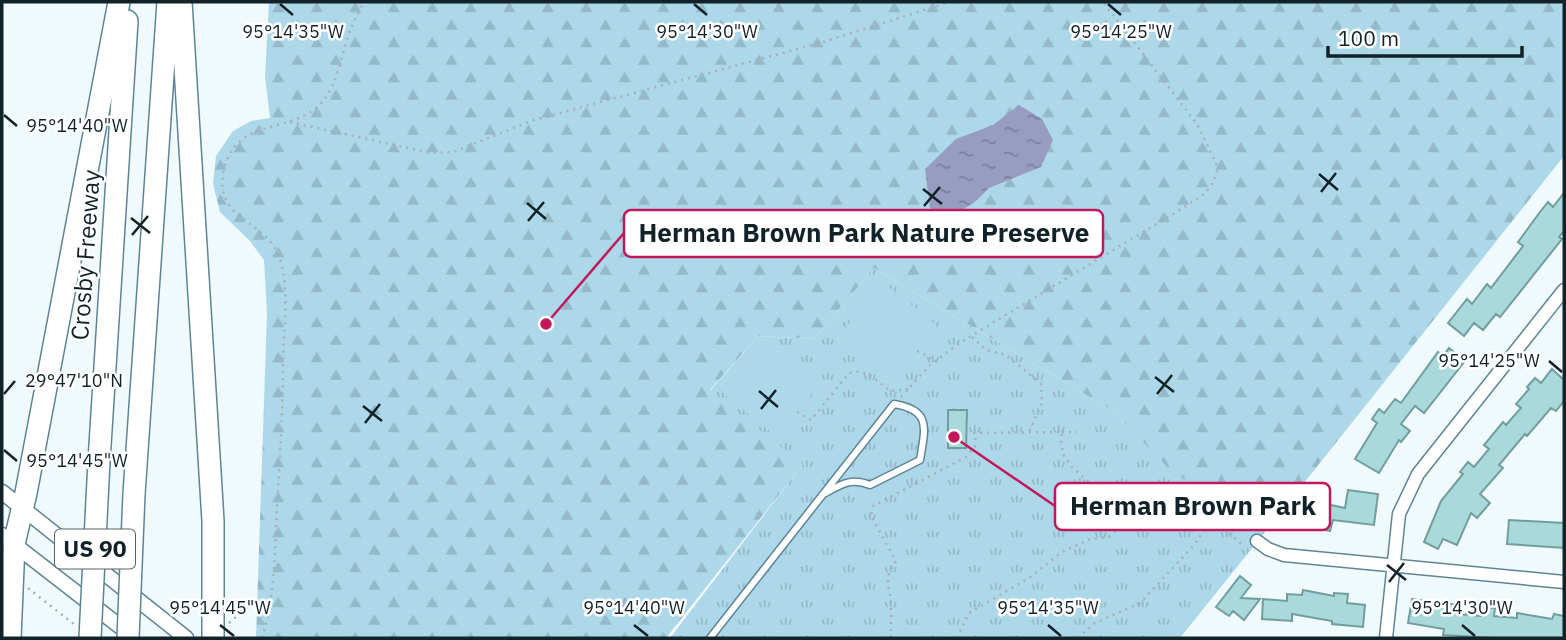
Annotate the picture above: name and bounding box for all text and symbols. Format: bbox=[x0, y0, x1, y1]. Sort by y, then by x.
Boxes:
scale bar bbox=[1328, 14, 1522, 58]
text: 95°14'35"W bbox=[242, 20, 344, 43]
text: 95°14'30"W bbox=[656, 20, 758, 43]
text: 95°14'25"W bbox=[1070, 20, 1172, 43]
text: 100 m bbox=[1338, 24, 1399, 52]
text: 95°14'40"W bbox=[26, 114, 128, 137]
street label: Crosby Freeway bbox=[63, 169, 107, 341]
callout: Herman Brown Park Nature Preserve bbox=[624, 210, 1103, 257]
text: Herman Brown Park Nature Preserve bbox=[639, 215, 1089, 249]
text: 95°14'25"W bbox=[1438, 349, 1540, 372]
text: 29°47'10"N bbox=[25, 369, 123, 392]
text: 95°14'45"W bbox=[26, 449, 128, 472]
callout: Herman Brown Park bbox=[1055, 483, 1330, 530]
text: Herman Brown Park bbox=[1070, 488, 1316, 522]
road number: US 90 bbox=[55, 530, 135, 568]
text: 95°14'45"W bbox=[169, 596, 271, 619]
text: 95°14'40"W bbox=[583, 596, 685, 619]
text: 95°14'35"W bbox=[997, 596, 1099, 619]
text: 95°14'30"W bbox=[1411, 596, 1513, 619]

